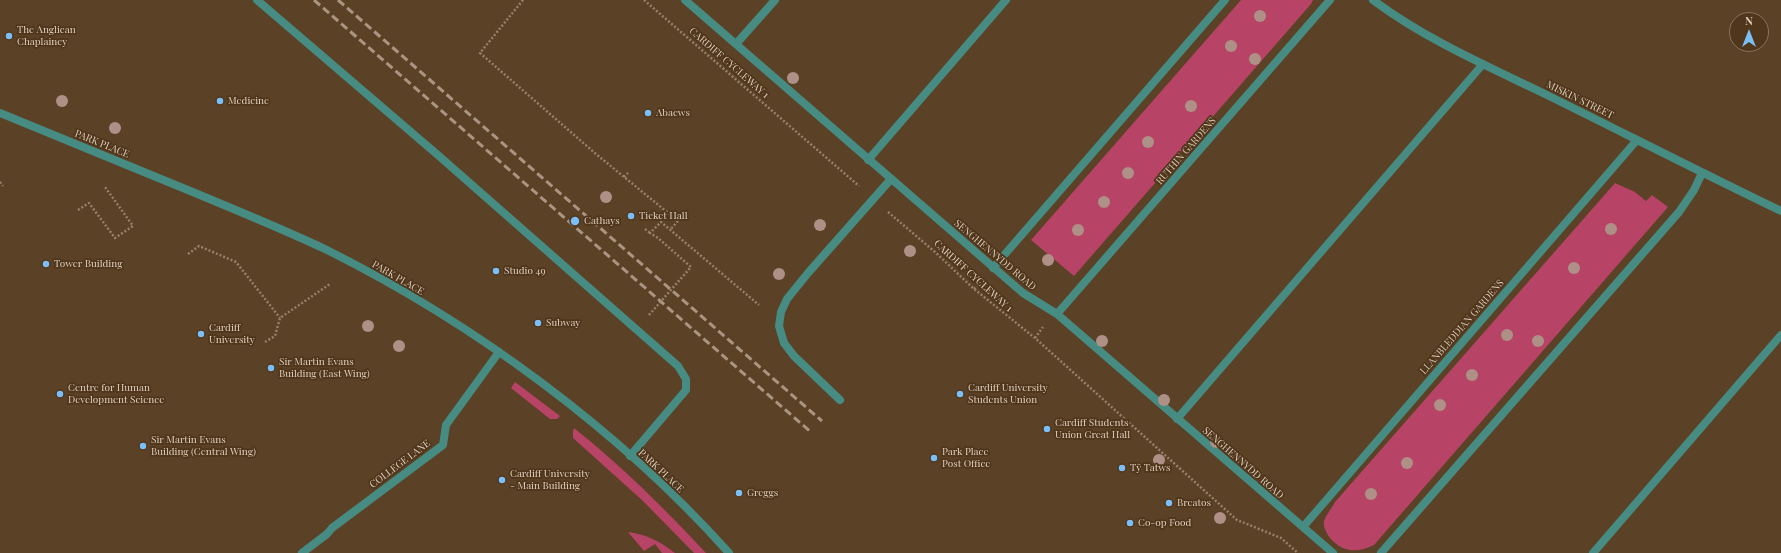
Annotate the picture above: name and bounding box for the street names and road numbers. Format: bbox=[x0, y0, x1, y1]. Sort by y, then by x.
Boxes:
street label: CARDIFF CYCLEWAY 1 bbox=[687, 25, 771, 101]
street label: MISKIN STREET bbox=[1544, 79, 1616, 121]
street label: RUTHIN GARDENS bbox=[1154, 115, 1218, 187]
street label: PARK PLACE bbox=[73, 128, 131, 160]
street label: SENGHENNYDD ROAD bbox=[952, 217, 1038, 293]
street label: CARDIFF CYCLEWAY 1 bbox=[931, 238, 1015, 314]
street label: PARK PLACE bbox=[370, 258, 426, 298]
street label: LLANBLEDDIAN GARDENS bbox=[1418, 277, 1506, 377]
street label: SENGHENNYDD ROAD bbox=[1200, 425, 1286, 501]
street label: COLLEGE LANE bbox=[367, 437, 433, 491]
street label: PARK PLACE bbox=[636, 447, 686, 495]

